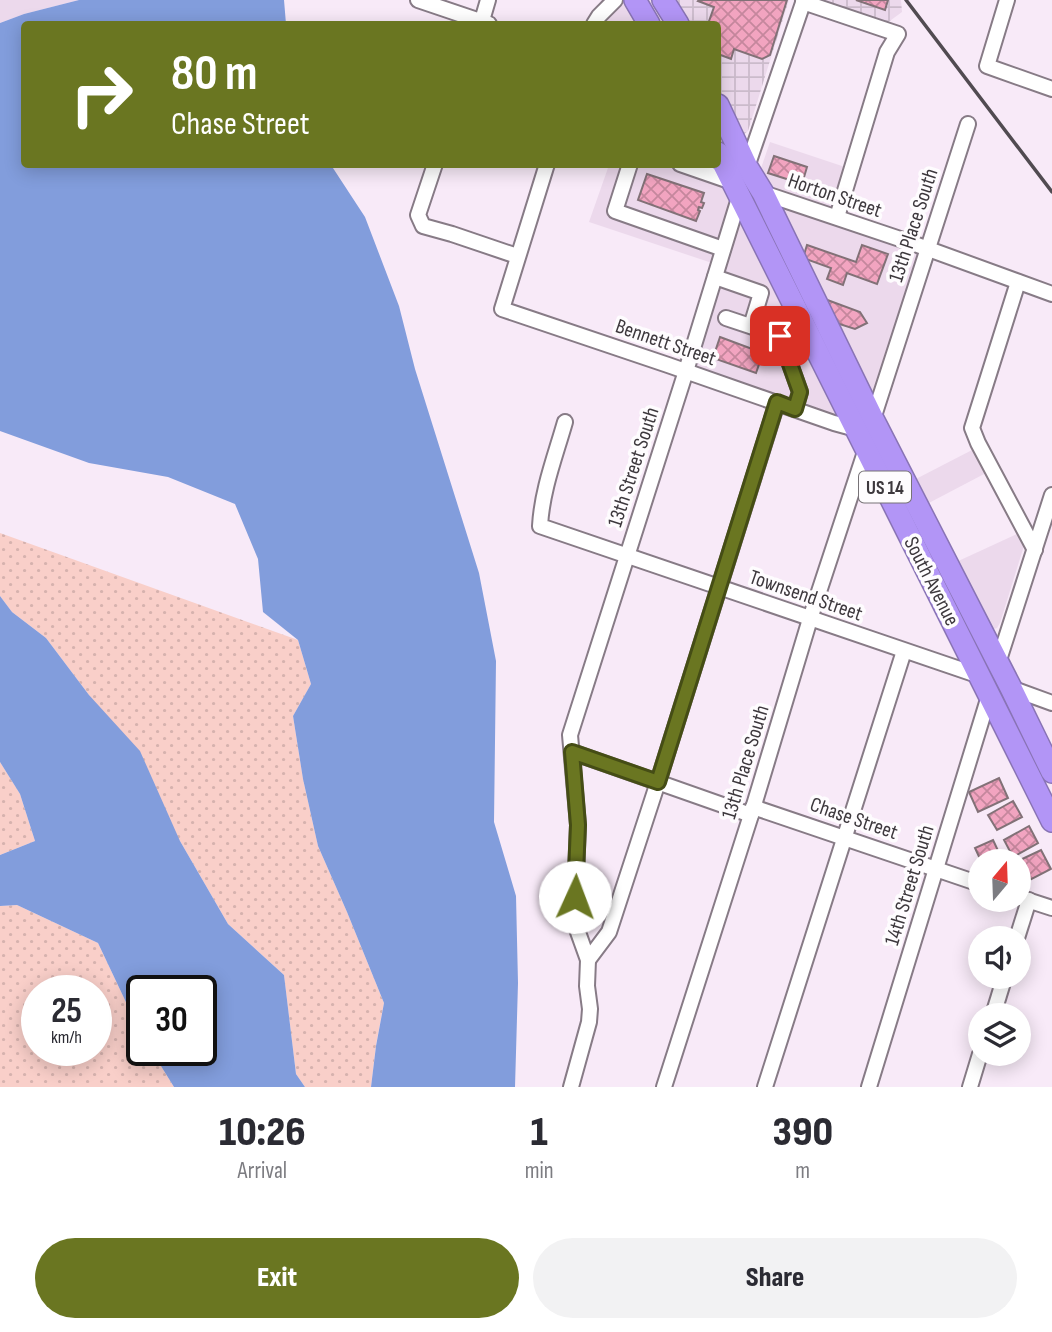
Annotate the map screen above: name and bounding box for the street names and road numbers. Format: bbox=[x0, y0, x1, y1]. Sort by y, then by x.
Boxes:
street label: 13th Place South bbox=[883, 165, 944, 285]
street label: Horton Street bbox=[785, 168, 885, 223]
street label: Bennett Street bbox=[612, 314, 719, 371]
street label: 13th Street South bbox=[602, 404, 665, 530]
road number: US 14 bbox=[859, 472, 911, 502]
street label: South Avenue bbox=[898, 533, 965, 630]
street label: Townsend Street bbox=[746, 564, 866, 626]
street label: 13th Place South bbox=[716, 702, 775, 822]
street label: Chase Street bbox=[807, 792, 901, 845]
street label: 14th Street South bbox=[879, 822, 940, 948]

